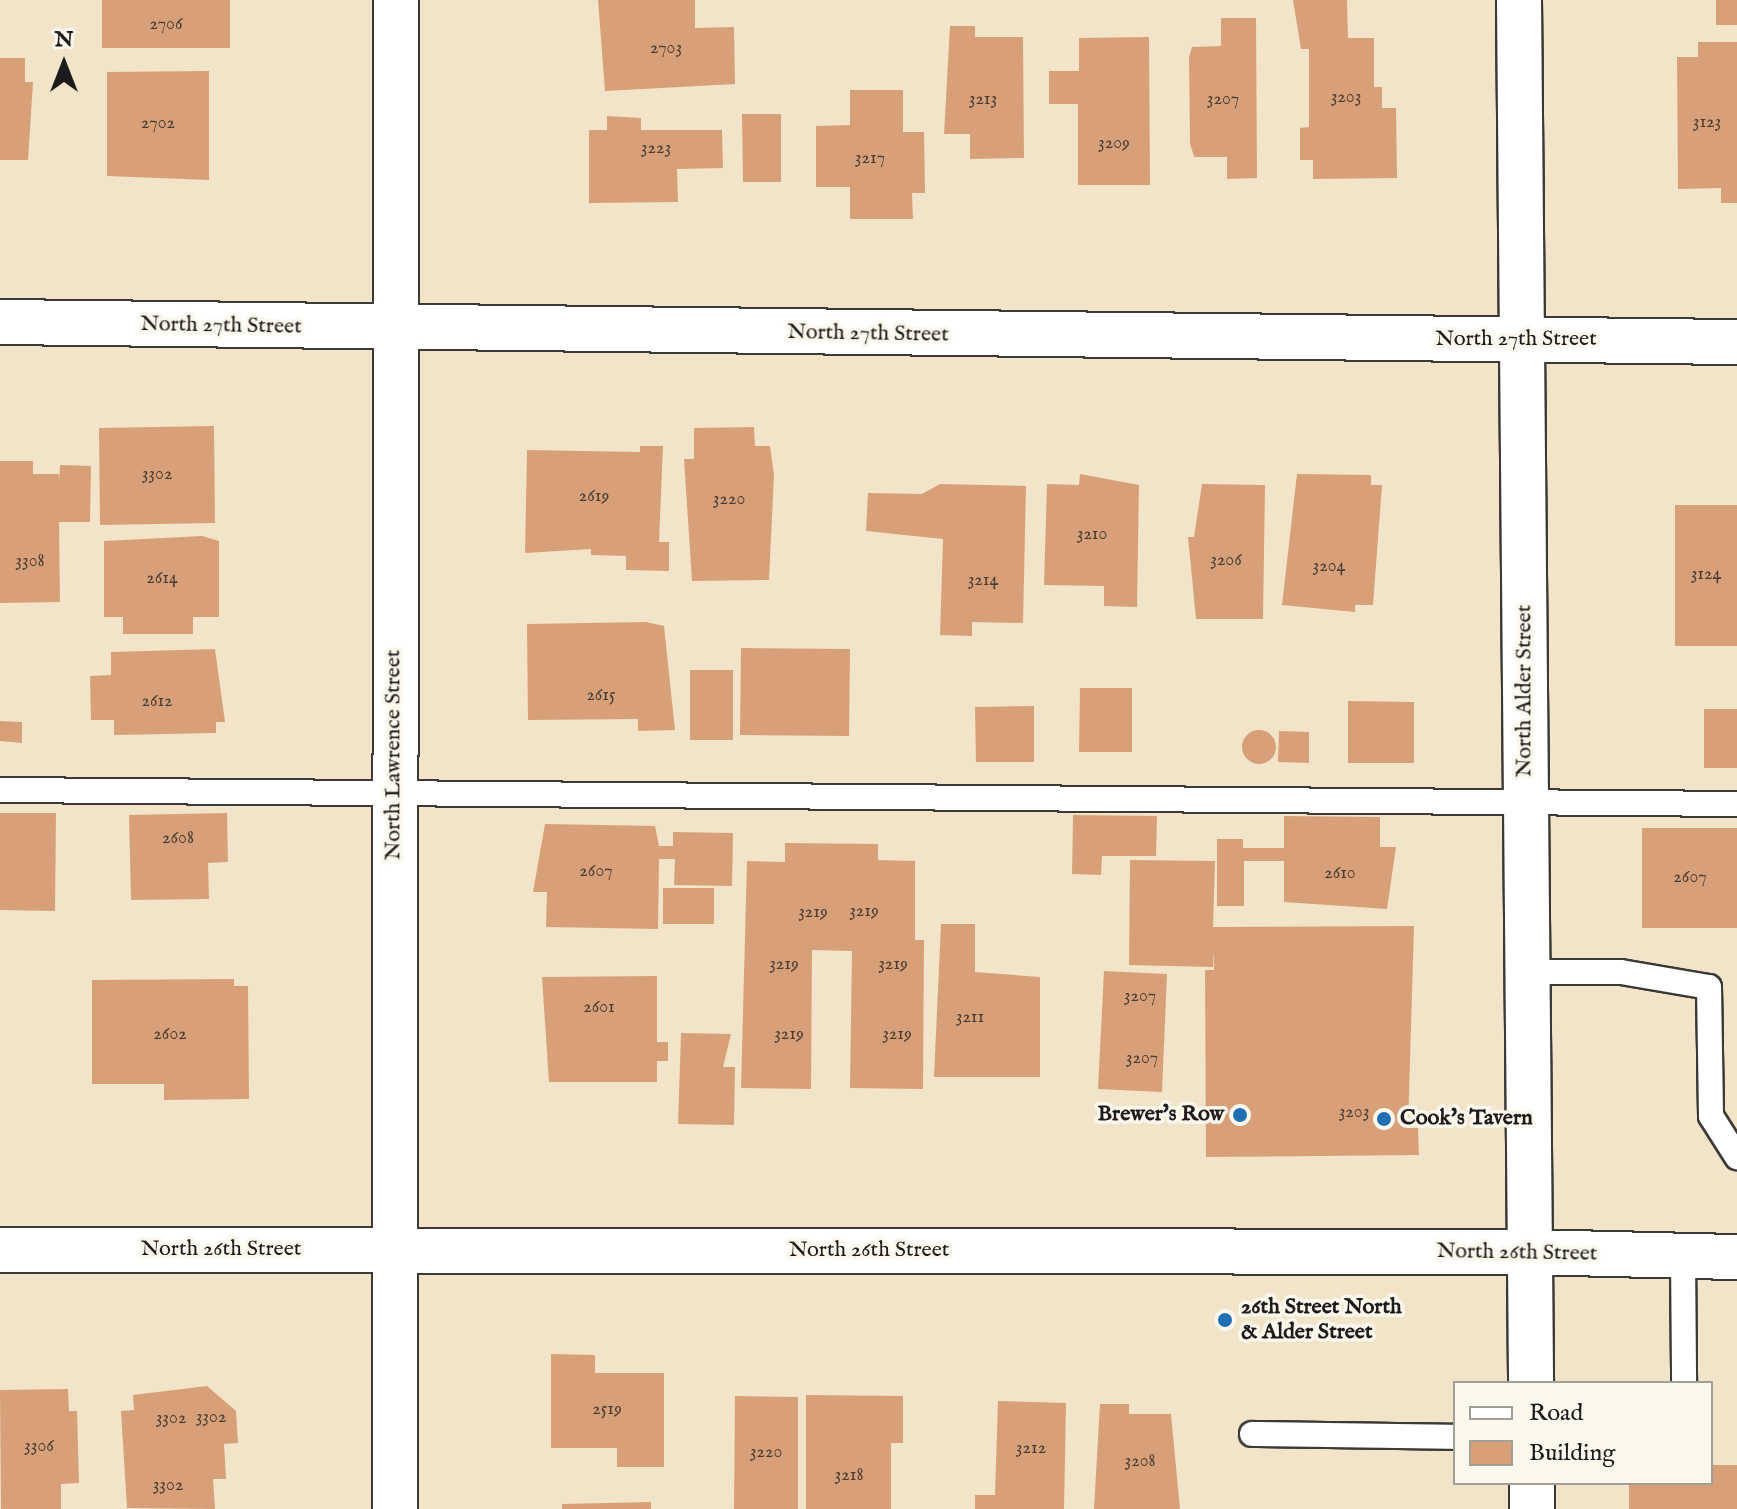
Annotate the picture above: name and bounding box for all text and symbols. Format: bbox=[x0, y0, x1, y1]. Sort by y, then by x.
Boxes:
house number: 2706 bbox=[149, 14, 183, 36]
north arrow bbox=[24, 24, 104, 104]
text: N bbox=[54, 26, 74, 54]
house number: 2703 bbox=[650, 38, 682, 60]
house number: 3203 bbox=[1331, 87, 1361, 109]
house number: 3213 bbox=[969, 89, 997, 111]
house number: 3207 bbox=[1207, 89, 1239, 111]
house number: 3123 bbox=[1693, 112, 1721, 134]
house number: 2702 bbox=[141, 113, 175, 135]
house number: 3209 bbox=[1098, 133, 1130, 155]
house number: 3223 bbox=[641, 138, 671, 160]
house number: 3217 bbox=[855, 148, 885, 170]
street label: North 27th Street bbox=[140, 311, 302, 341]
street label: North 27th Street bbox=[787, 319, 949, 349]
street label: North 27th Street bbox=[1435, 327, 1597, 353]
house number: 3302 bbox=[142, 464, 172, 486]
house number: 2619 bbox=[579, 486, 609, 508]
house number: 3220 bbox=[713, 489, 745, 511]
house number: 3210 bbox=[1077, 524, 1107, 546]
house number: 3206 bbox=[1210, 550, 1242, 572]
house number: 3308 bbox=[15, 551, 45, 573]
house number: 3204 bbox=[1313, 556, 1345, 578]
house number: 3124 bbox=[1691, 564, 1721, 586]
house number: 2614 bbox=[146, 568, 178, 590]
house number: 3214 bbox=[968, 570, 998, 592]
street label: North Alder Street bbox=[1512, 605, 1538, 777]
street label: North Lawrence Street bbox=[381, 650, 407, 860]
house number: 2615 bbox=[586, 685, 616, 707]
house number: 2612 bbox=[141, 691, 173, 713]
house number: 2608 bbox=[162, 828, 194, 850]
house number: 2607 bbox=[579, 861, 613, 883]
house number: 2610 bbox=[1324, 863, 1356, 885]
house number: 2607 bbox=[1673, 867, 1707, 889]
house number: 3219 bbox=[849, 901, 879, 923]
house number: 3219 bbox=[798, 902, 828, 924]
house number: 3219 bbox=[769, 954, 799, 976]
house number: 3219 bbox=[878, 954, 908, 976]
house number: 3207 bbox=[1124, 986, 1156, 1008]
house number: 2601 bbox=[583, 997, 615, 1019]
house number: 3211 bbox=[956, 1007, 984, 1029]
house number: 2602 bbox=[153, 1024, 187, 1046]
house number: 3219 bbox=[774, 1024, 804, 1046]
house number: 3219 bbox=[882, 1024, 912, 1046]
house number: 3207 bbox=[1126, 1048, 1158, 1070]
place label: Brewer's Row bbox=[1098, 1102, 1224, 1128]
house number: 3203 bbox=[1339, 1102, 1369, 1124]
marker: Brewer's Row bbox=[1231, 1106, 1249, 1124]
place label: Cook's Tavern bbox=[1400, 1106, 1533, 1132]
marker: Cook's Tavern bbox=[1375, 1110, 1393, 1128]
street label: North 26th Street bbox=[141, 1237, 301, 1263]
street label: North 26th Street bbox=[789, 1238, 949, 1264]
street label: North 26th Street bbox=[1436, 1238, 1598, 1268]
place label: 26th Street North & Alder Street bbox=[1241, 1294, 1402, 1346]
marker: 26th Street North & Alder Street bbox=[1216, 1311, 1234, 1329]
legend bbox=[1453, 1381, 1713, 1485]
text: Road bbox=[1529, 1398, 1583, 1429]
house number: 2519 bbox=[592, 1399, 622, 1421]
house number: 3302 bbox=[196, 1407, 226, 1429]
house number: 3302 bbox=[156, 1408, 186, 1430]
house number: 3306 bbox=[24, 1436, 54, 1458]
house number: 3212 bbox=[1016, 1438, 1046, 1460]
text: Building bbox=[1529, 1438, 1615, 1469]
house number: 3220 bbox=[750, 1442, 782, 1464]
house number: 3208 bbox=[1124, 1451, 1156, 1473]
house number: 3218 bbox=[835, 1465, 863, 1487]
house number: 3302 bbox=[153, 1475, 183, 1497]

